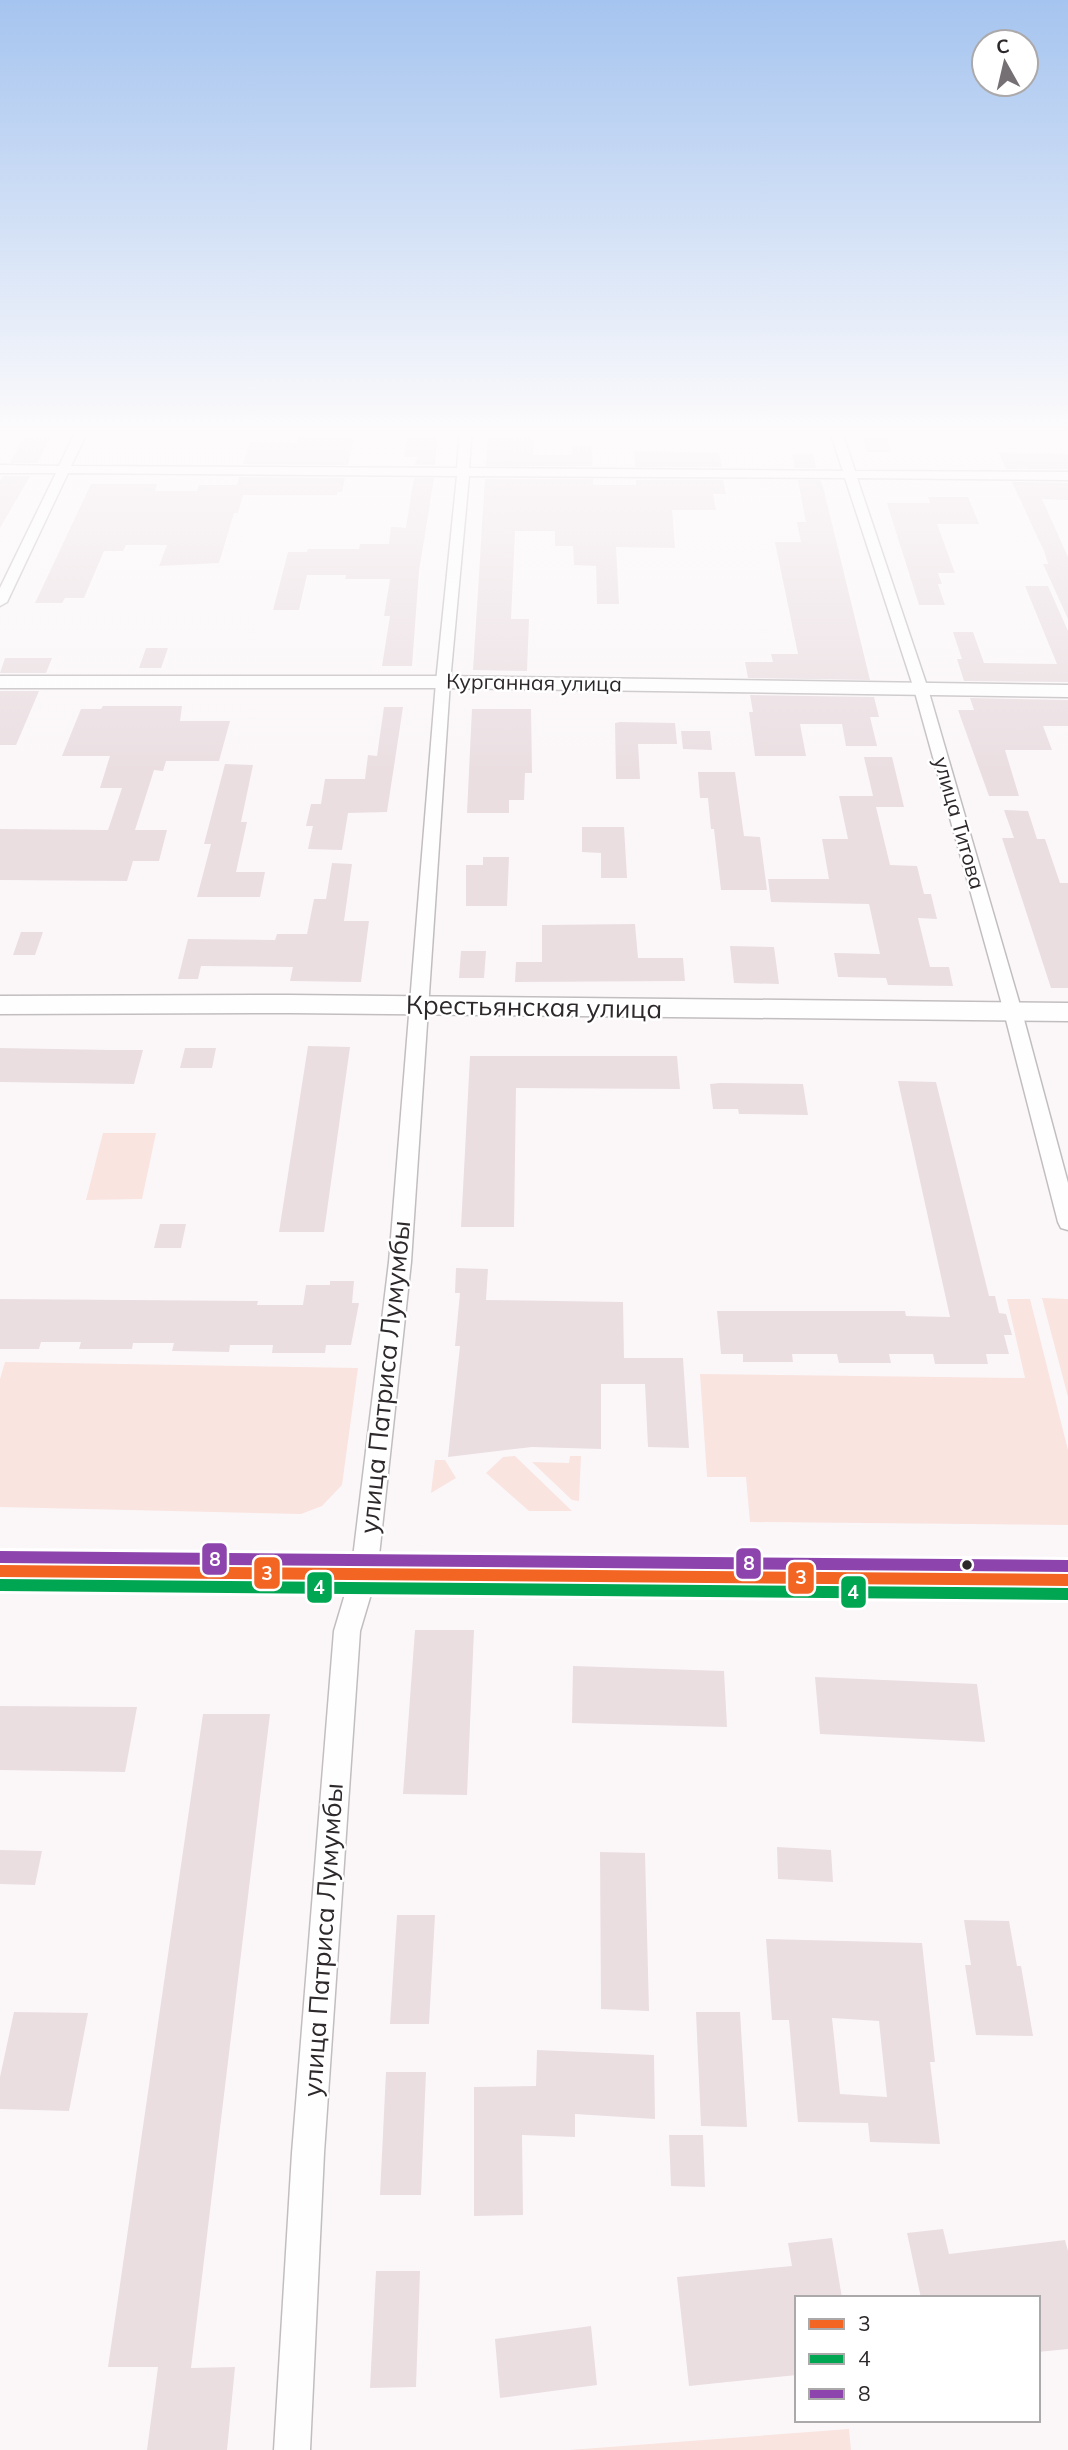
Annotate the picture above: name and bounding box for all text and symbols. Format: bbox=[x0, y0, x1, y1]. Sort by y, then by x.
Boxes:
north arrow bbox=[970, 28, 1040, 98]
text: С bbox=[995, 33, 1011, 59]
street label: Курганная улица bbox=[446, 667, 622, 697]
street label: улица Титова bbox=[929, 754, 991, 892]
street label: Крестьянская улица bbox=[406, 988, 663, 1025]
street label: улица Патриса Лумумбы bbox=[352, 1219, 417, 1535]
line badge: 8 bbox=[201, 1542, 228, 1576]
text: 8 bbox=[209, 1547, 221, 1571]
line badge: 8 bbox=[735, 1547, 762, 1580]
text: 8 bbox=[743, 1551, 755, 1575]
line badge: 3 bbox=[253, 1556, 281, 1590]
unlabelled marker bbox=[960, 1558, 974, 1572]
text: 3 bbox=[261, 1561, 273, 1585]
line badge: 3 bbox=[787, 1561, 815, 1595]
text: 3 bbox=[795, 1565, 807, 1589]
line badge: 4 bbox=[306, 1571, 333, 1604]
text: 4 bbox=[313, 1575, 325, 1599]
line badge: 4 bbox=[840, 1575, 867, 1609]
text: 4 bbox=[847, 1580, 859, 1604]
street label: улица Патриса Лумумбы bbox=[295, 1782, 350, 2098]
legend bbox=[795, 2296, 1040, 2422]
text: 3 bbox=[858, 2310, 871, 2336]
text: 4 bbox=[858, 2345, 871, 2371]
text: 8 bbox=[858, 2380, 871, 2406]

